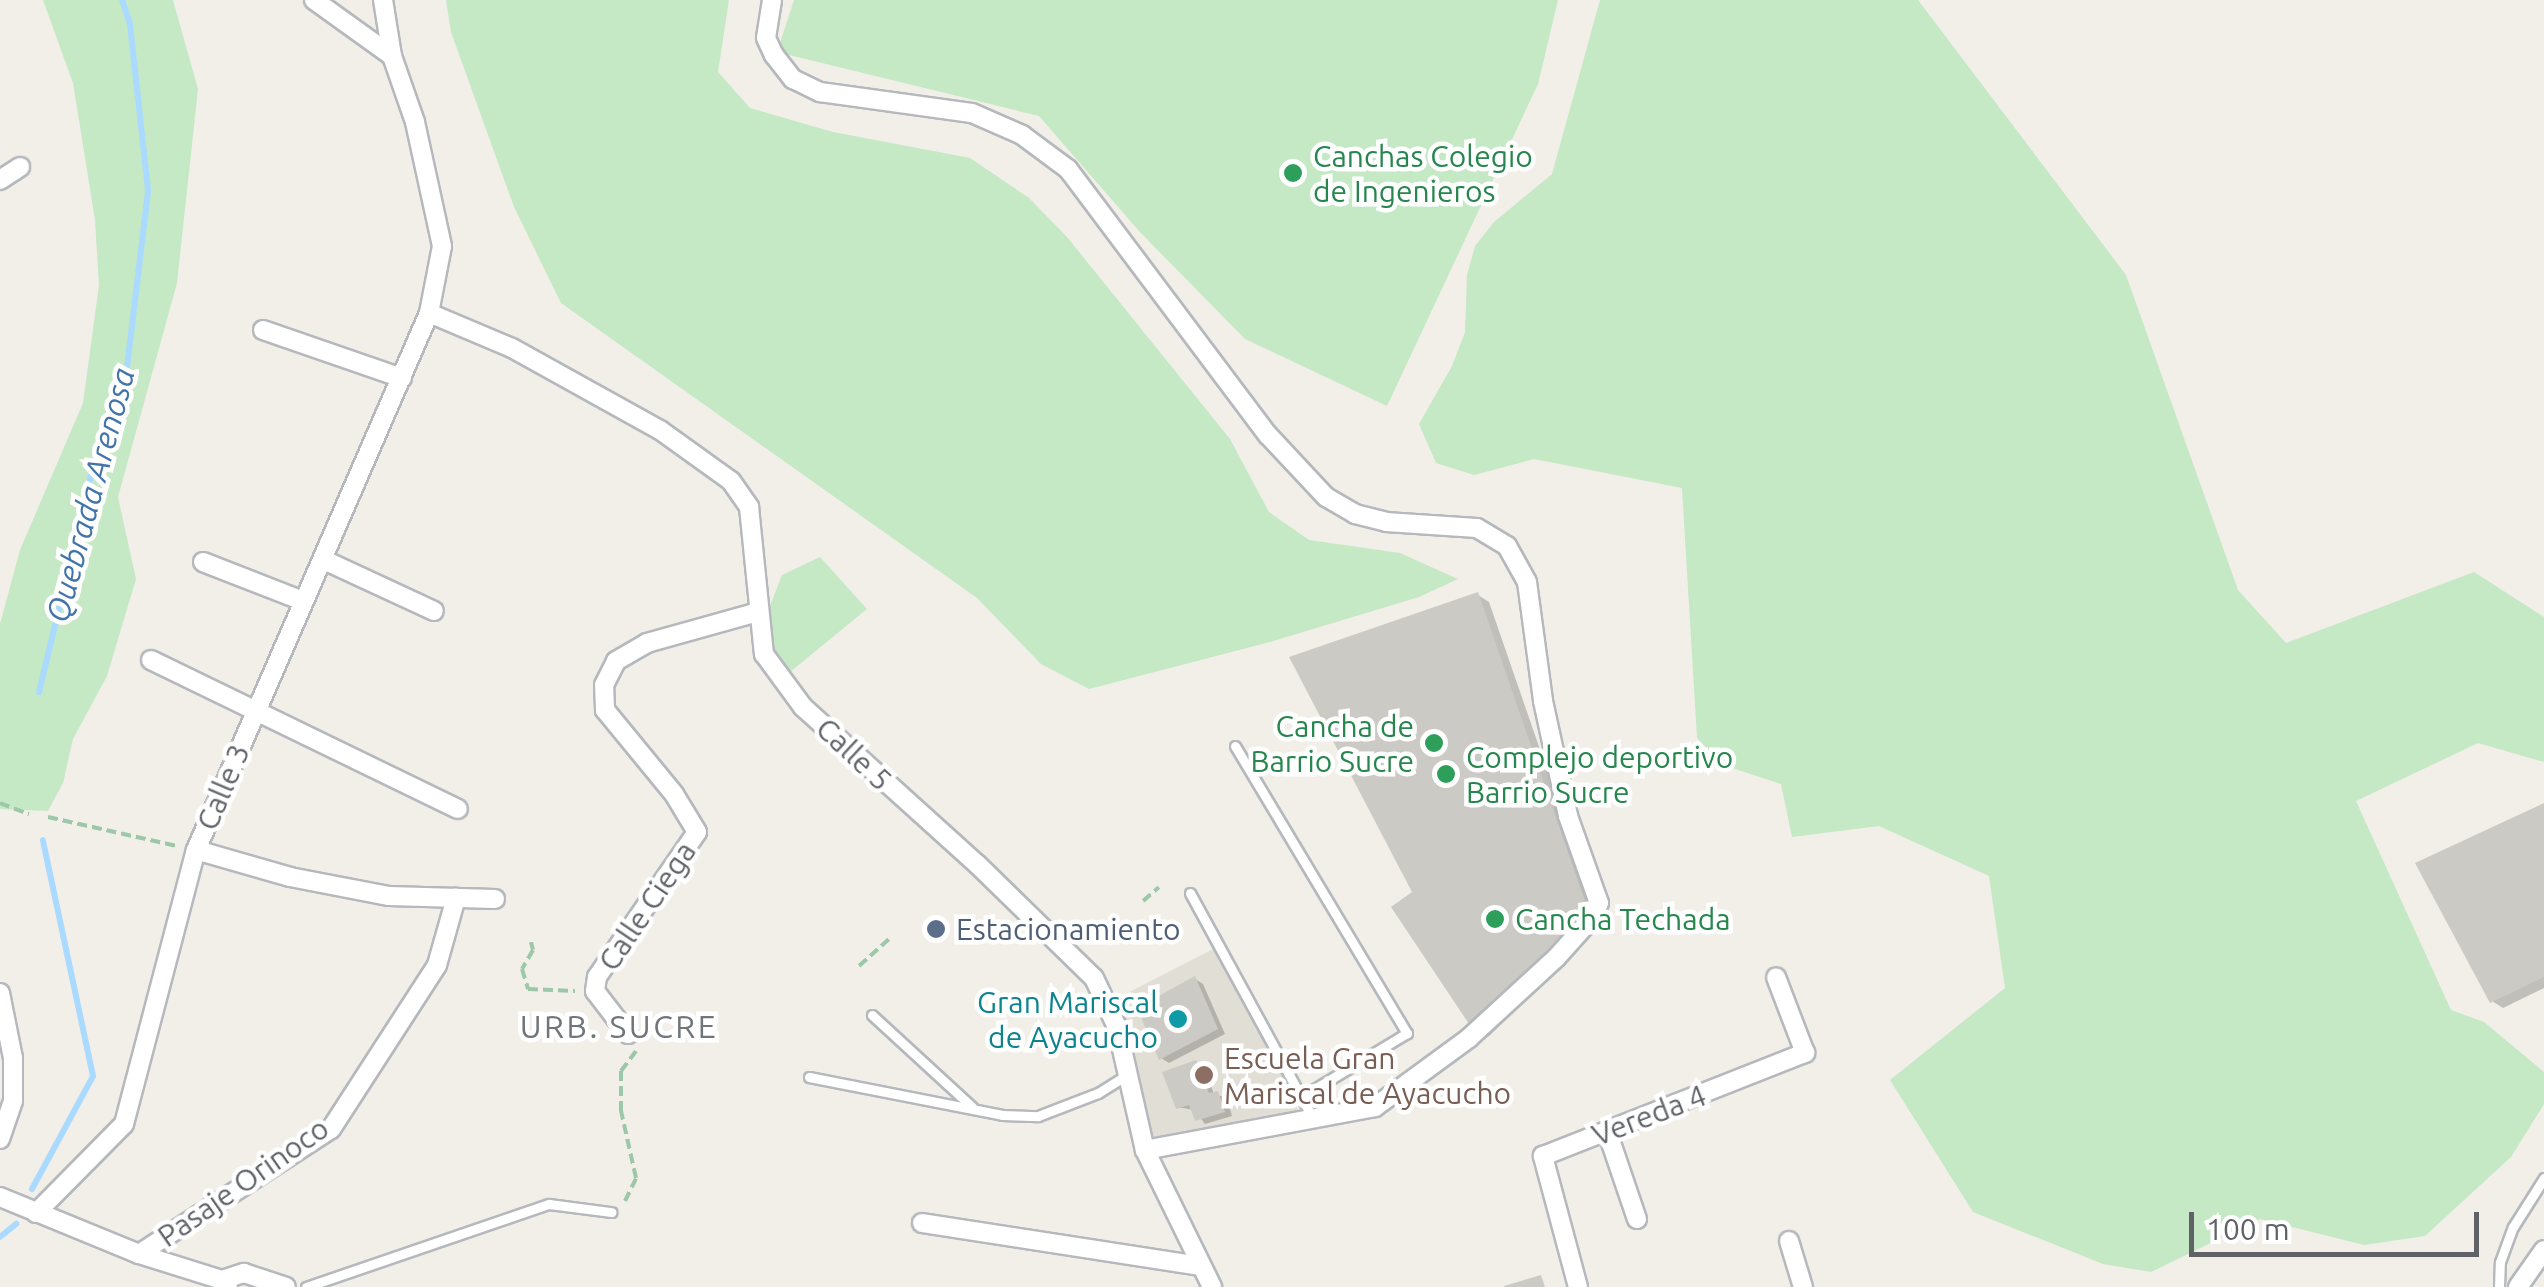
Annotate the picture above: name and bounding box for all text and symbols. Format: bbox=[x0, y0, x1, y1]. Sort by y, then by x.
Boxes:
place label: Canchas Colegio de Ingenieros bbox=[1313, 138, 1533, 208]
marker: Canchas Colegio de Ingenieros bbox=[1282, 162, 1304, 184]
water label: Quebrada Arenosa bbox=[38, 364, 142, 626]
place label: Cancha de Barrio Sucre bbox=[1250, 708, 1414, 778]
street label: Calle 5 bbox=[809, 710, 899, 798]
marker: Cancha de Barrio Sucre bbox=[1423, 732, 1445, 754]
street label: Calle 3 bbox=[189, 739, 257, 835]
place label: Complejo deportivo Barrio Sucre bbox=[1466, 739, 1733, 810]
marker: Complejo deportivo Barrio Sucre bbox=[1435, 763, 1457, 785]
street label: Calle Ciega bbox=[591, 835, 703, 977]
place label: Cancha Techada bbox=[1515, 901, 1731, 937]
marker: Cancha Techada bbox=[1484, 908, 1506, 930]
place label: Estacionamiento bbox=[956, 911, 1180, 947]
marker: Estacionamiento bbox=[925, 918, 947, 940]
place label: Gran Mariscal de Ayacucho bbox=[977, 984, 1158, 1054]
district label: URB. SUCRE bbox=[520, 1007, 718, 1045]
marker: Gran Mariscal de Ayacucho bbox=[1167, 1008, 1189, 1030]
place label: Escuela Gran Mariscal de Ayacucho bbox=[1224, 1040, 1511, 1110]
marker: Escuela Gran Mariscal de Ayacucho bbox=[1193, 1064, 1215, 1086]
street label: Vereda 4 bbox=[1587, 1077, 1711, 1153]
street label: Pasaje Orinoco bbox=[151, 1110, 335, 1254]
scale bar bbox=[2194, 1192, 2484, 1254]
text: 100 m bbox=[2206, 1212, 2290, 1246]

